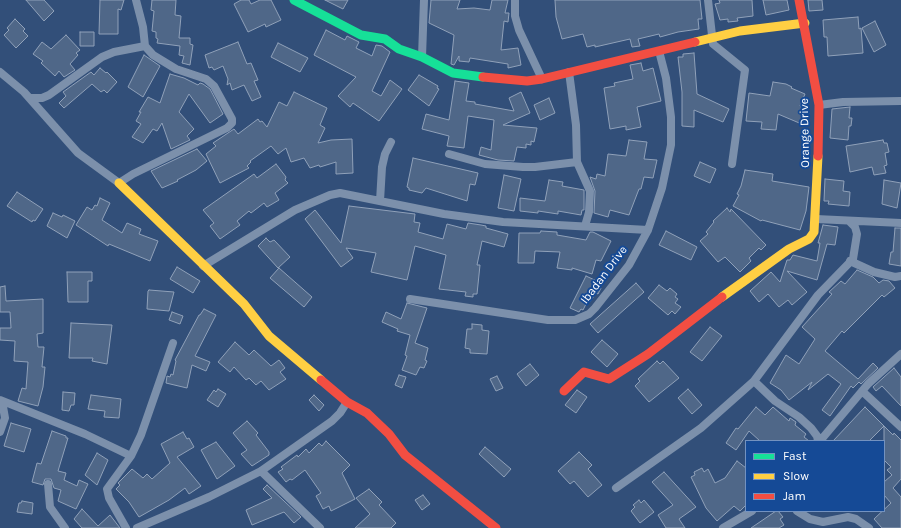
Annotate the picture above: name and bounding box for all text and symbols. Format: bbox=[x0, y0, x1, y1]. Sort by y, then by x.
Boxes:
street label: Orange Drive bbox=[797, 98, 813, 168]
street label: Ibadan Drive bbox=[578, 243, 630, 307]
legend bbox=[745, 440, 885, 512]
text: Fast bbox=[783, 449, 806, 463]
text: Slow bbox=[783, 469, 809, 483]
text: Jam bbox=[783, 489, 806, 503]

